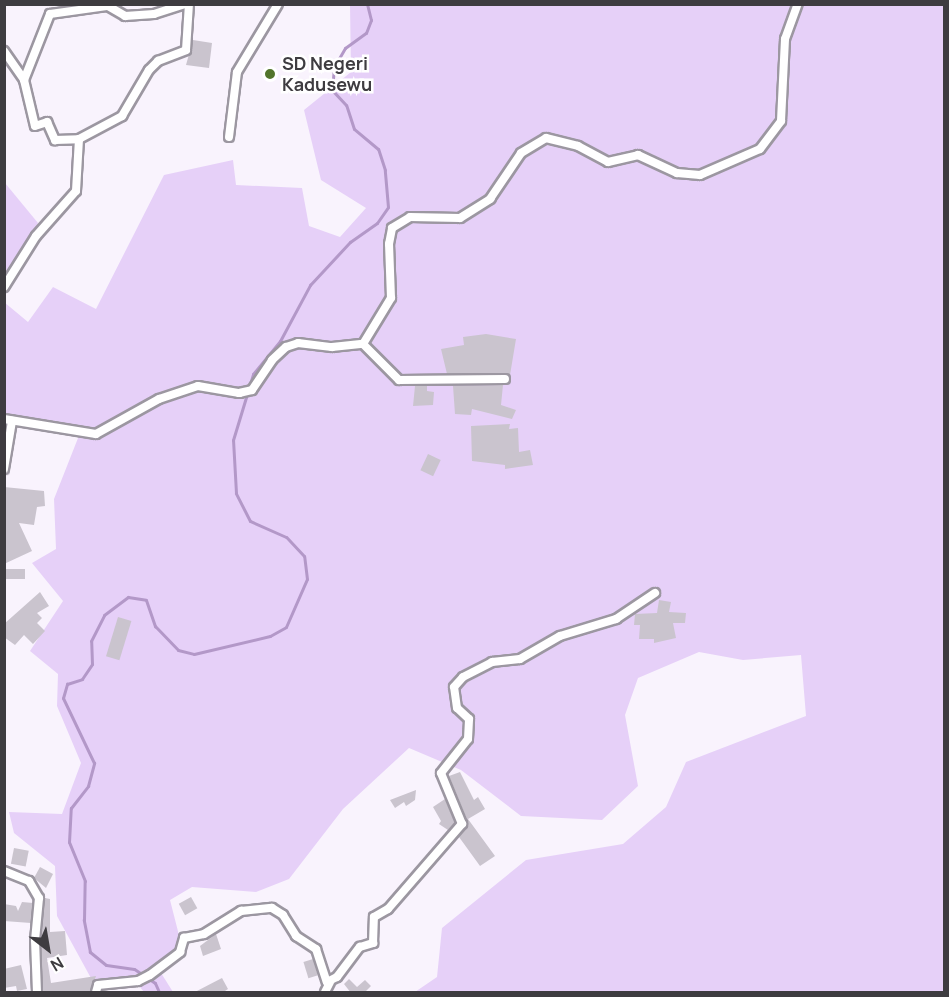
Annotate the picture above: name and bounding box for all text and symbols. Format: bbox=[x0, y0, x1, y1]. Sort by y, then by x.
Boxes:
place label: SD Negeri Kadusewu bbox=[282, 53, 372, 96]
marker: SD Negeri Kadusewu bbox=[263, 67, 277, 81]
north arrow bbox=[18, 919, 78, 979]
text: N bbox=[47, 952, 68, 977]

